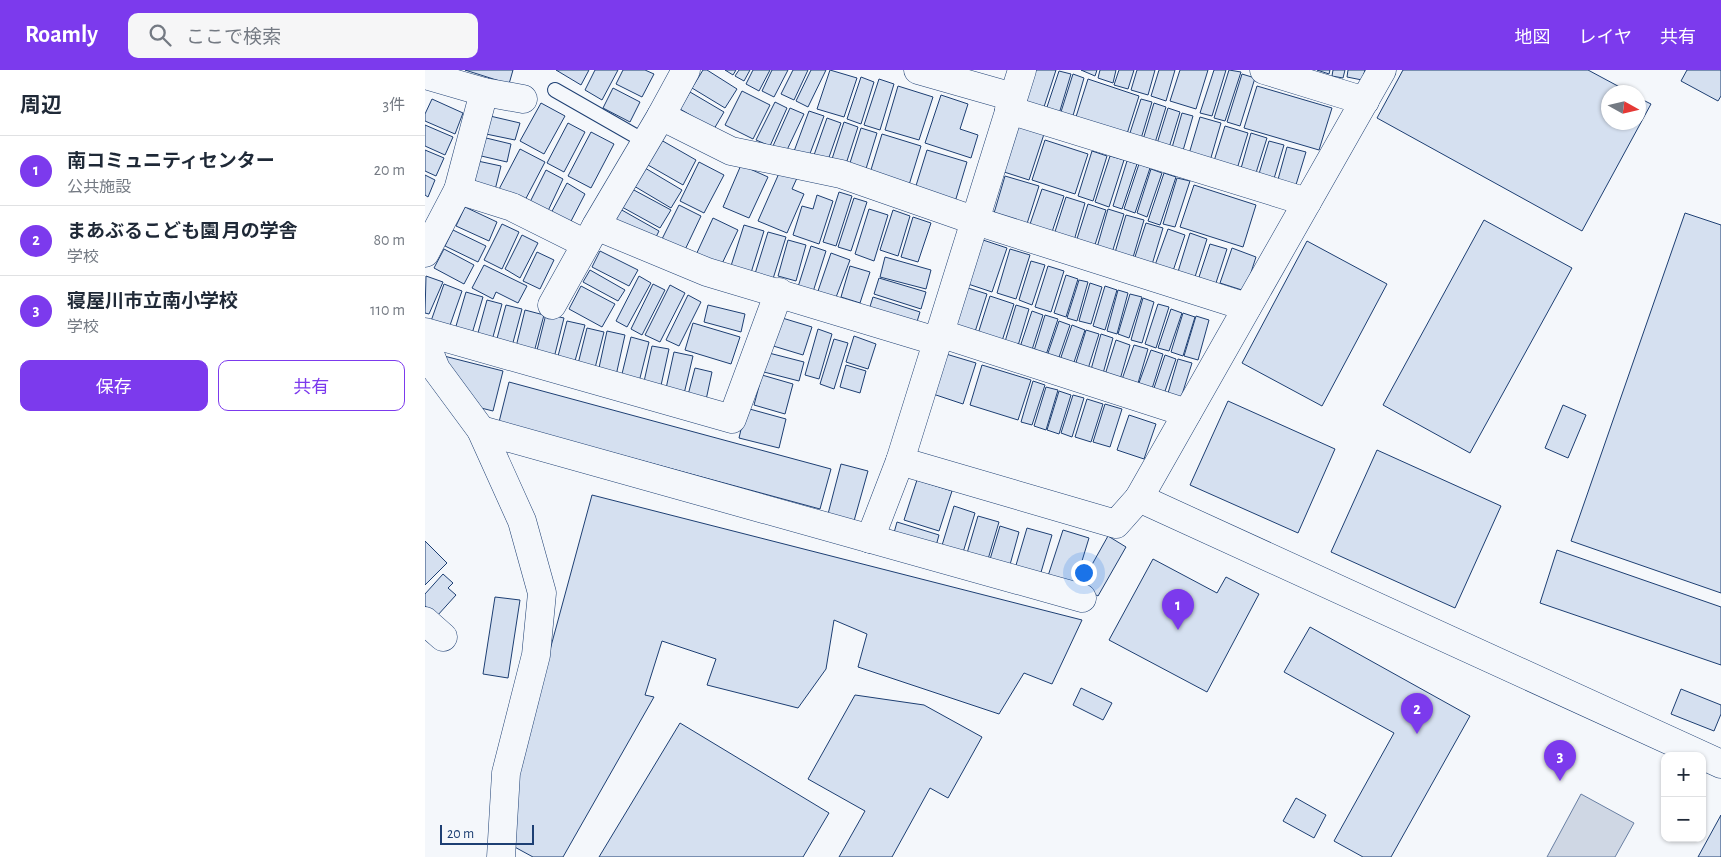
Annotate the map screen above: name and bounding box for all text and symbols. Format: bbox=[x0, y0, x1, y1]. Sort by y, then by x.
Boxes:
search box bbox=[128, 13, 478, 58]
icon: search bbox=[146, 21, 174, 49]
text: Roamly bbox=[25, 23, 98, 47]
text: ここで検索 bbox=[186, 28, 281, 47]
text: 地図 bbox=[1515, 29, 1551, 47]
text: レイヤ bbox=[1579, 29, 1632, 47]
text: 共有 bbox=[1660, 29, 1696, 47]
north arrow bbox=[1601, 85, 1646, 130]
text: 周辺 bbox=[20, 95, 62, 116]
text: 3件 bbox=[382, 97, 405, 113]
text: 南コミュニティセンター bbox=[67, 152, 275, 171]
text: 1 bbox=[33, 162, 39, 178]
text: 20 m bbox=[374, 162, 405, 178]
text: 公共施設 bbox=[67, 179, 131, 195]
text: まあぶるこども園 月の学舎 bbox=[67, 222, 298, 241]
text: 2 bbox=[32, 232, 40, 248]
text: 80 m bbox=[374, 232, 405, 248]
text: 学校 bbox=[67, 249, 99, 265]
text: 寝屋川市立南小学校 bbox=[67, 292, 238, 311]
text: 3 bbox=[33, 302, 39, 318]
text: 110 m bbox=[370, 302, 405, 318]
text: 学校 bbox=[67, 319, 99, 335]
button: 保存 bbox=[20, 360, 208, 411]
button: 共有 bbox=[218, 360, 405, 411]
your location bbox=[1071, 560, 1097, 586]
pin: 1 bbox=[1162, 589, 1194, 630]
pin: 2 bbox=[1401, 693, 1433, 734]
pin: 3 bbox=[1544, 740, 1576, 781]
map controls bbox=[1661, 752, 1706, 842]
button: + bbox=[1661, 752, 1706, 797]
button: − bbox=[1661, 797, 1706, 842]
scale bar bbox=[440, 822, 534, 845]
text: 20 m bbox=[447, 827, 474, 841]

